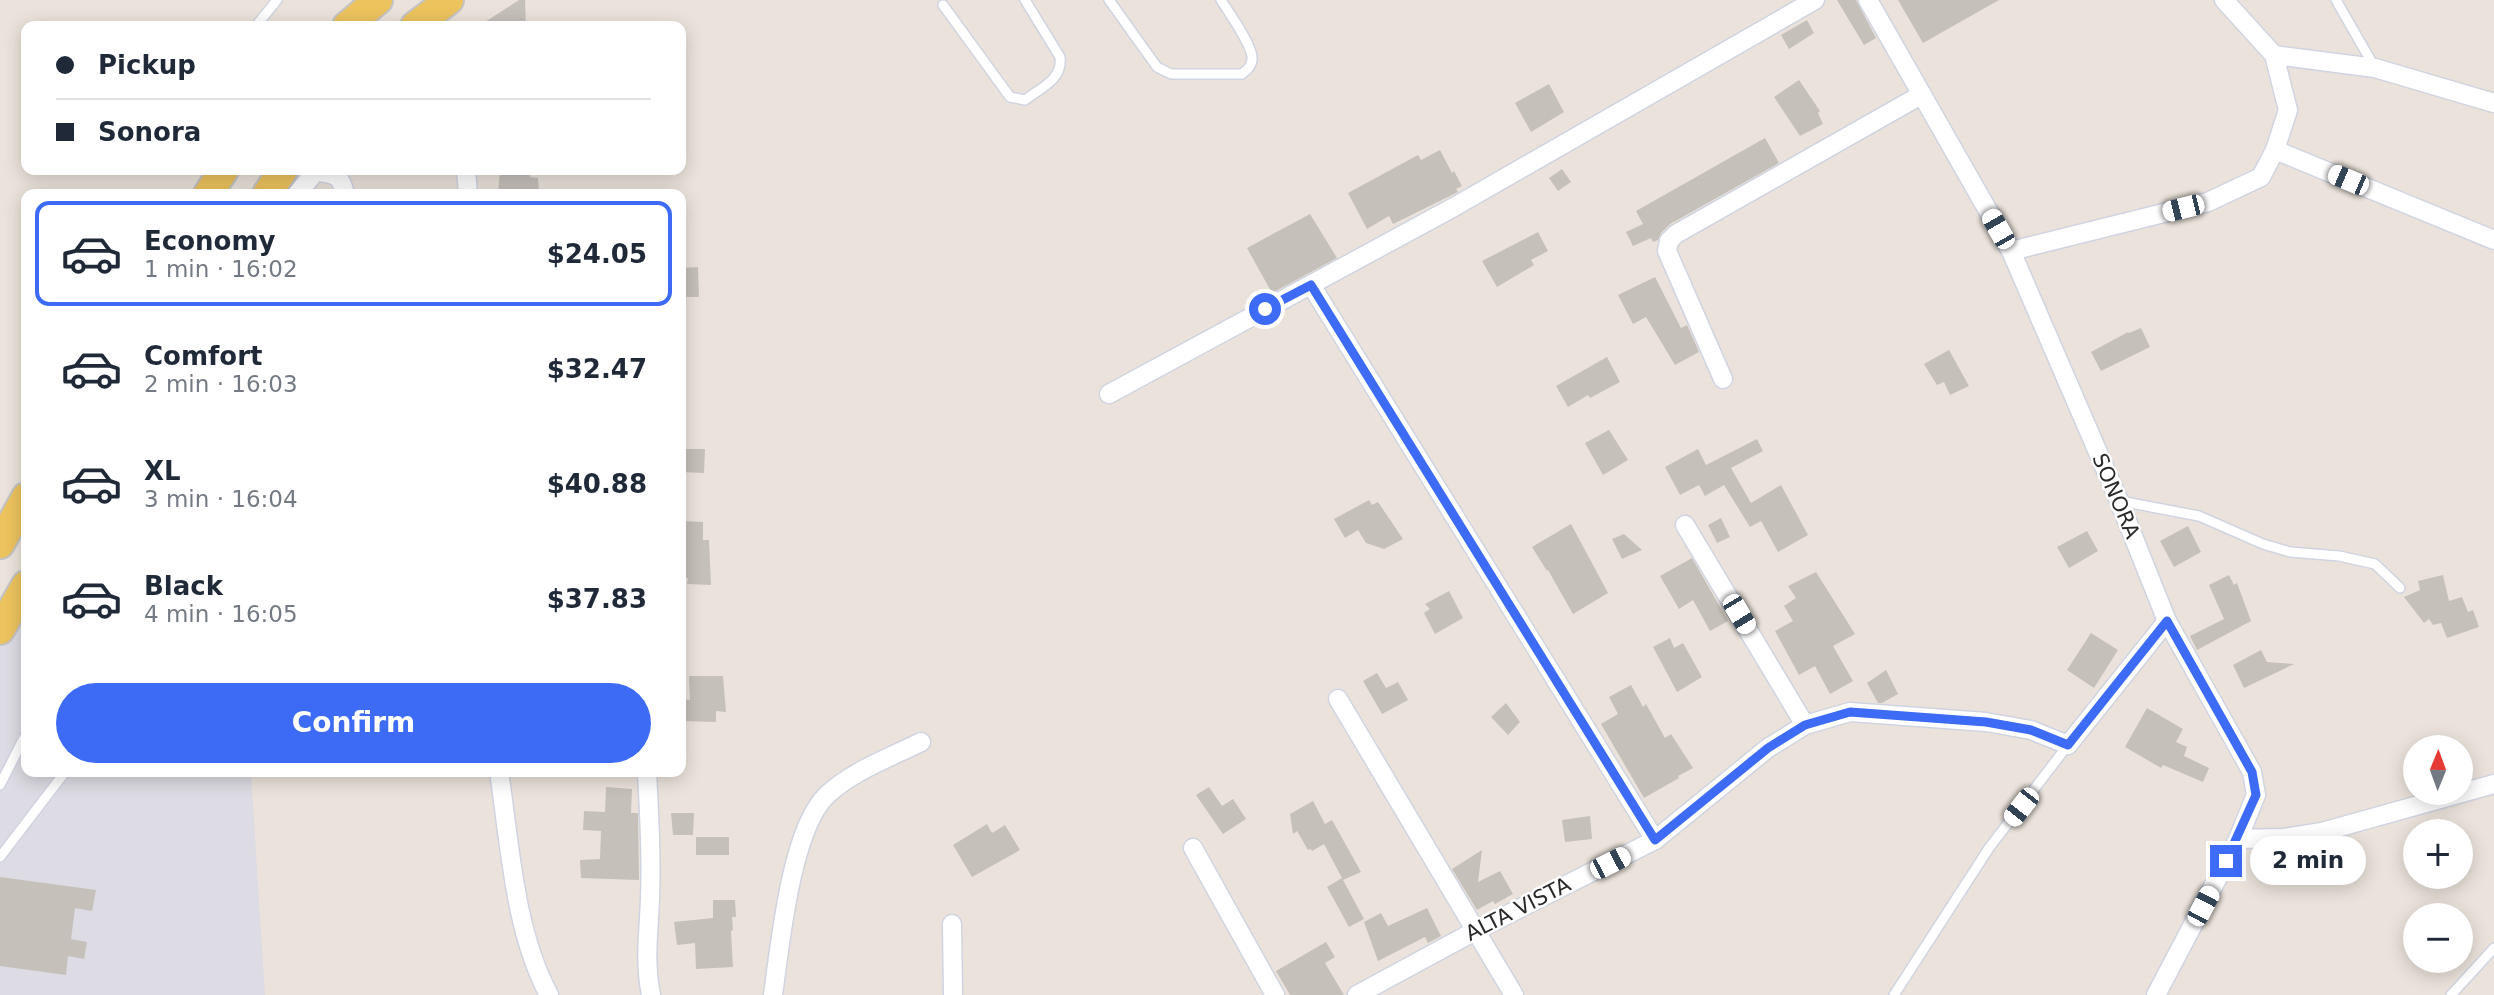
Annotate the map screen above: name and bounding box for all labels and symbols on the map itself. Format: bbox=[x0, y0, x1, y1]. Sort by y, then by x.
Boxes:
car bbox=[2325, 162, 2372, 198]
car bbox=[2161, 193, 2206, 223]
car bbox=[1979, 206, 2018, 252]
route start bbox=[1249, 293, 1281, 325]
street label: SONORA bbox=[2087, 450, 2145, 543]
car bbox=[1720, 591, 1759, 637]
north arrow bbox=[2403, 735, 2473, 805]
car bbox=[2000, 784, 2043, 830]
callout: 2 min bbox=[2250, 836, 2366, 886]
car bbox=[1587, 844, 1634, 882]
route end bbox=[2210, 845, 2242, 877]
street label: ALTA VISTA bbox=[1461, 872, 1575, 946]
car bbox=[2184, 883, 2223, 929]

